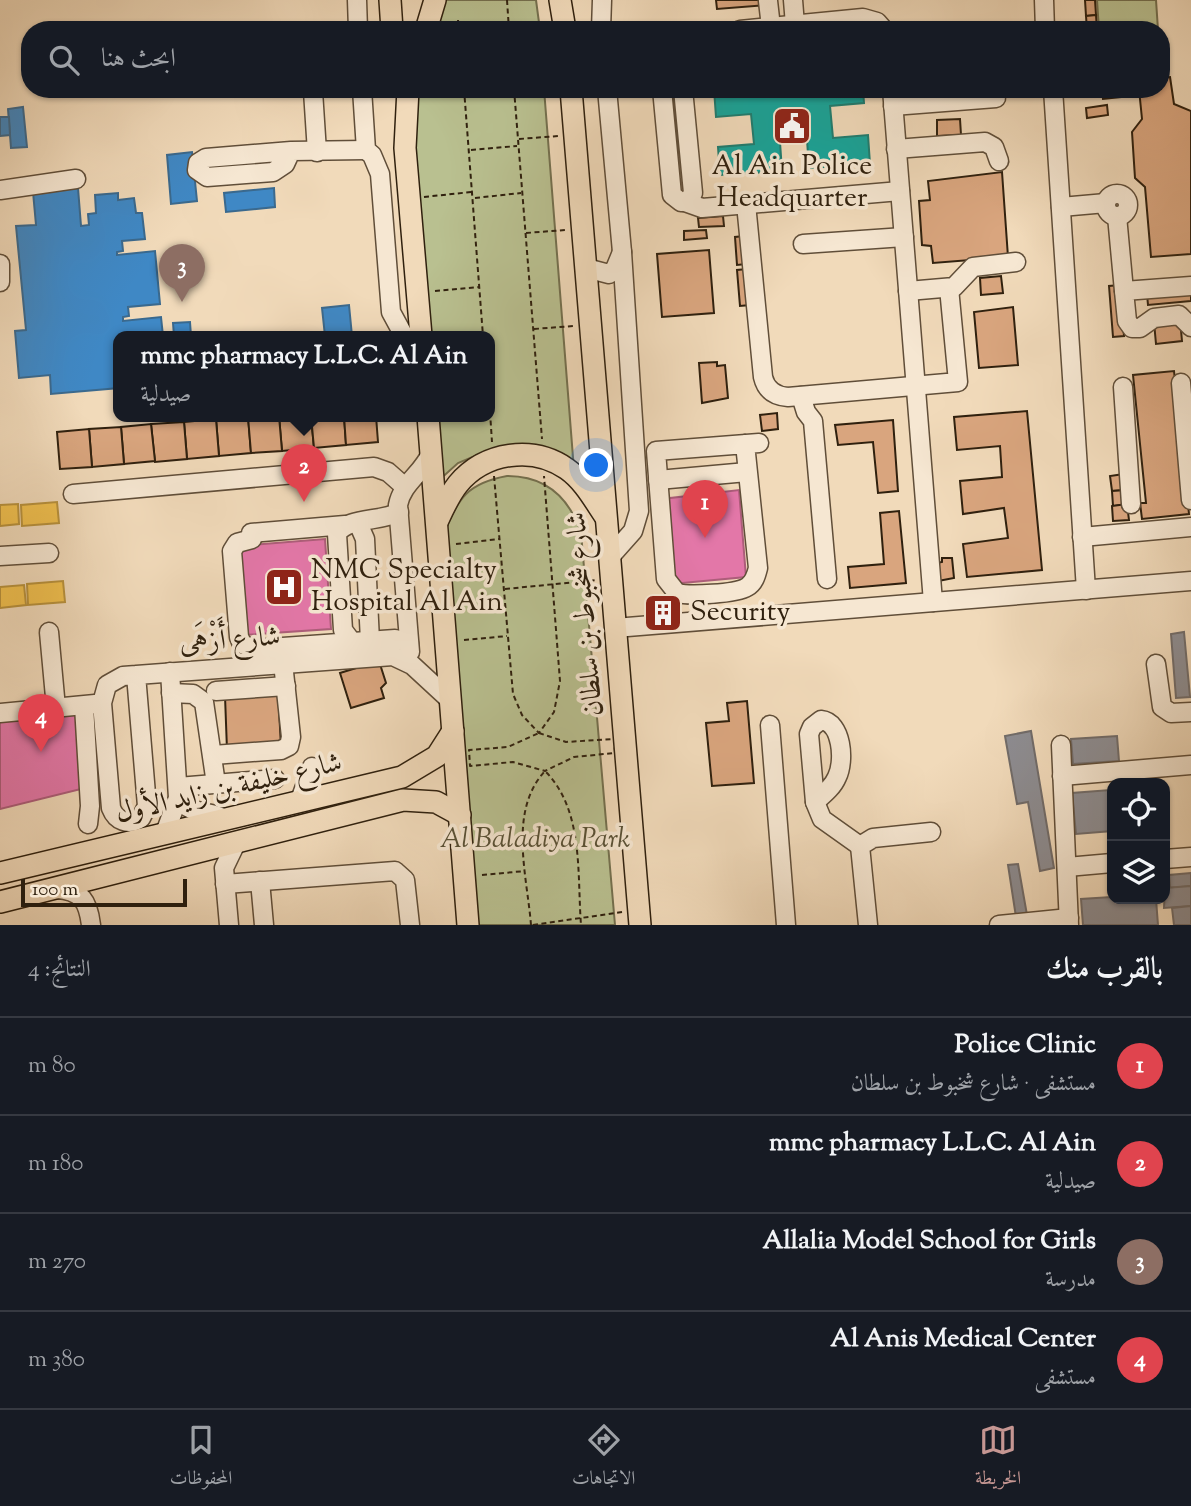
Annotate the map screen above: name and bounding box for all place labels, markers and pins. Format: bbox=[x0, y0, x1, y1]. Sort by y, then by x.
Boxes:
public building icon: Al Ain Police Headquarter bbox=[771, 105, 813, 147]
place label: Al Ain Police Headquarter bbox=[712, 147, 872, 219]
pin: 3 bbox=[159, 244, 205, 302]
pin: 2 bbox=[281, 444, 327, 502]
pin: 1 bbox=[682, 480, 728, 538]
place label: NMC Specialty Hospital Al Ain bbox=[311, 551, 503, 623]
hospital icon: NMC Specialty Hospital Al Ain bbox=[263, 566, 305, 608]
building icon: Security bbox=[642, 592, 684, 634]
place label: Security bbox=[690, 593, 790, 633]
pin: 4 bbox=[18, 694, 64, 752]

